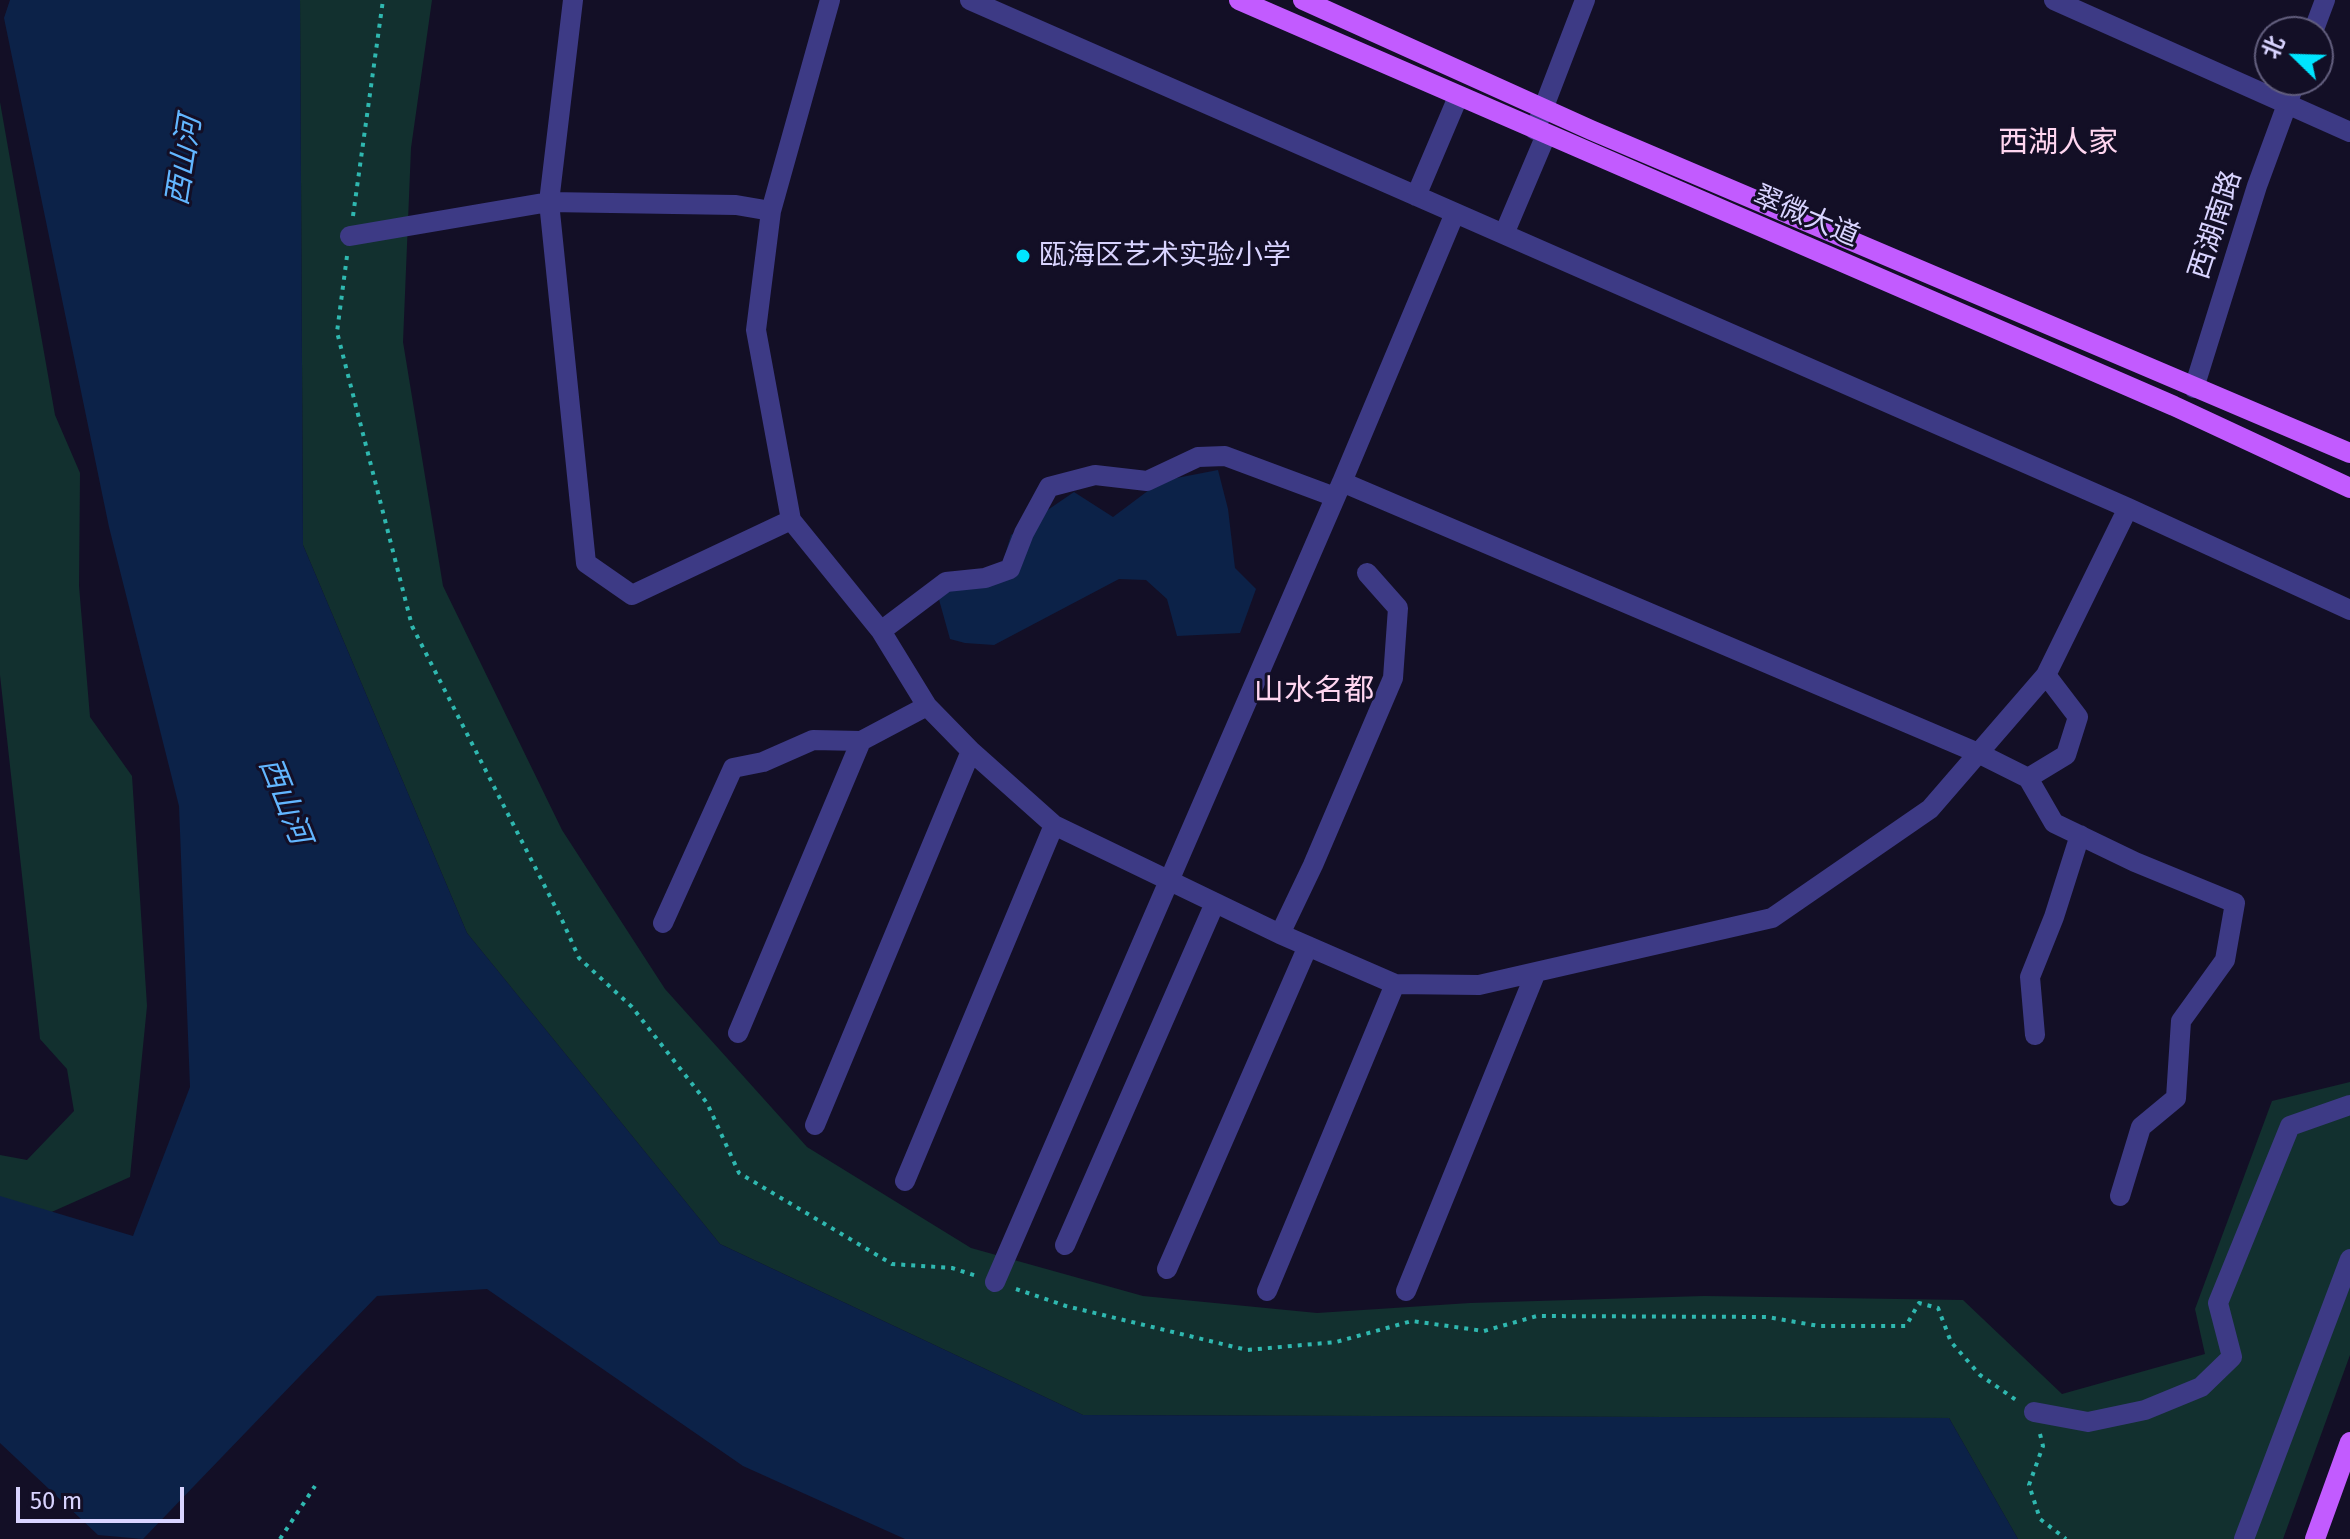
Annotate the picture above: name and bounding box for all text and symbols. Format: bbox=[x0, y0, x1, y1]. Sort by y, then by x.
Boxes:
north arrow bbox=[2254, 16, 2334, 96]
text: 北 bbox=[2257, 32, 2290, 63]
water label: 西山河 bbox=[160, 114, 210, 208]
district label: 西湖人家 bbox=[1998, 126, 2118, 162]
street label: 西湖南路 bbox=[2183, 167, 2249, 283]
street label: 翠微大道 bbox=[1748, 180, 1864, 254]
place label: 瓯海区艺术实验小学 bbox=[1039, 239, 1291, 273]
marker: 瓯海区艺术实验小学 bbox=[1014, 247, 1032, 265]
district label: 山水名都 bbox=[1254, 674, 1374, 710]
water label: 西山河 bbox=[250, 753, 318, 849]
scale bar bbox=[20, 1471, 188, 1521]
text: 50 m bbox=[30, 1487, 82, 1515]

